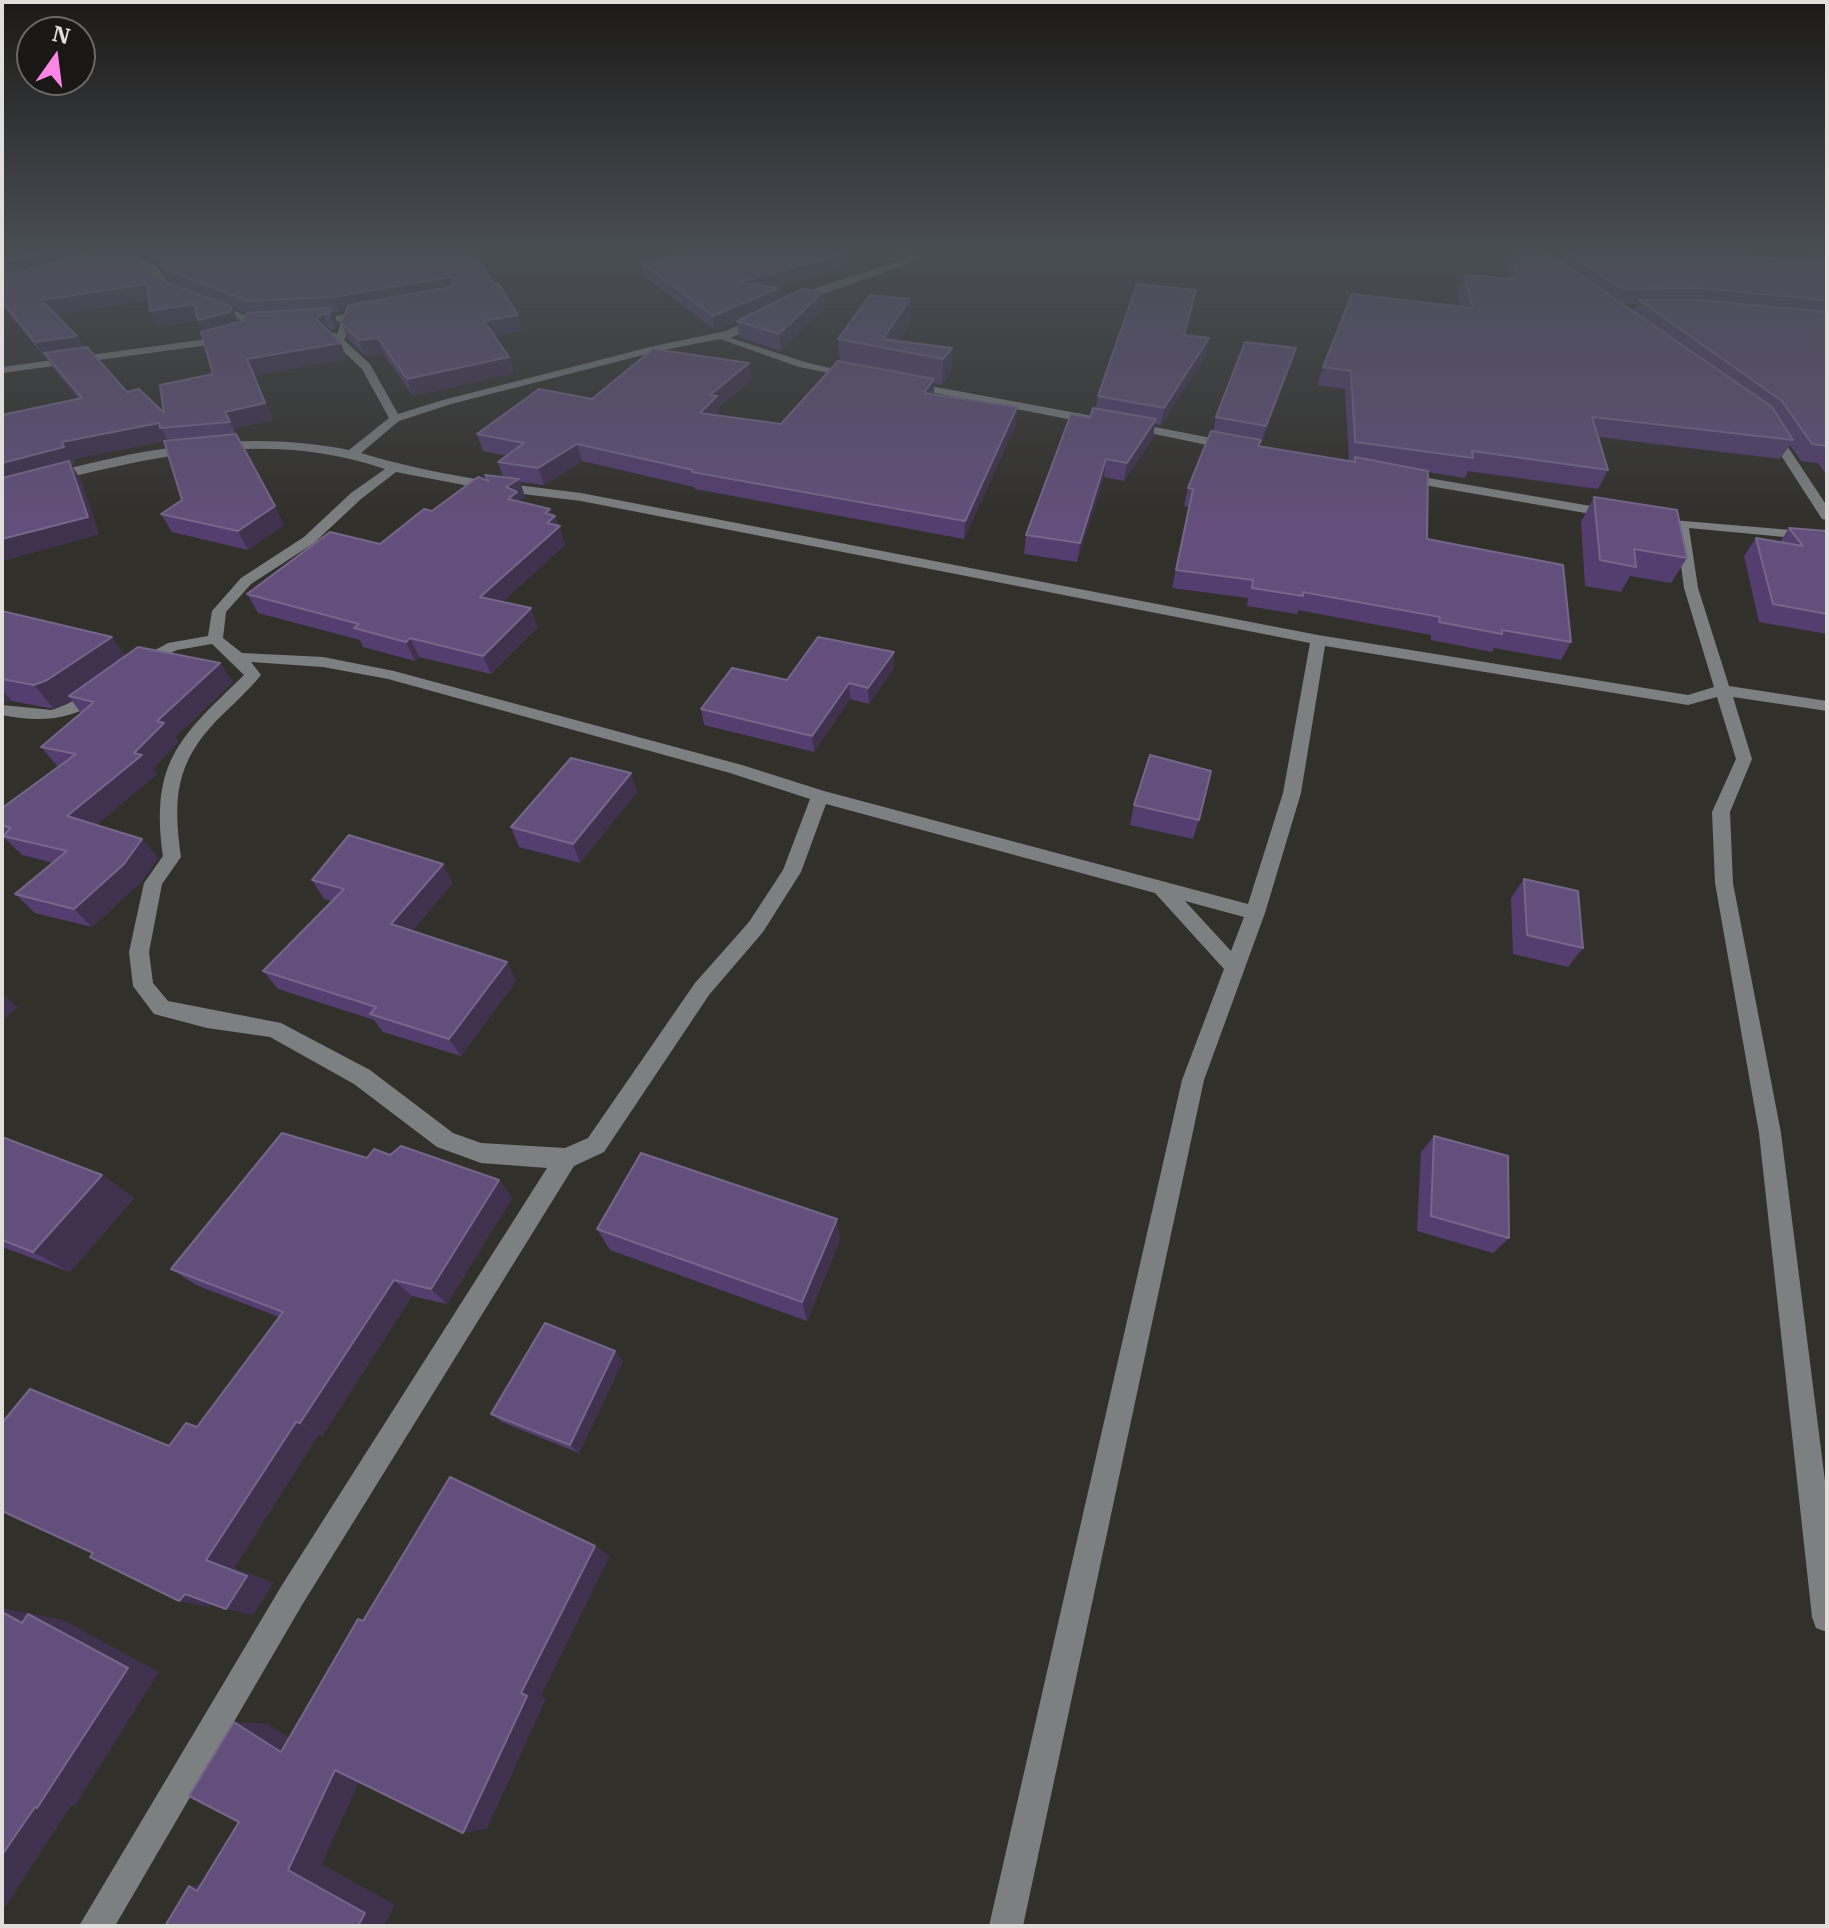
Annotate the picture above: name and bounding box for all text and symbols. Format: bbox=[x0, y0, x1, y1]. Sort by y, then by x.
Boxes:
north arrow bbox=[16, 16, 96, 96]
text: N bbox=[49, 18, 73, 50]

